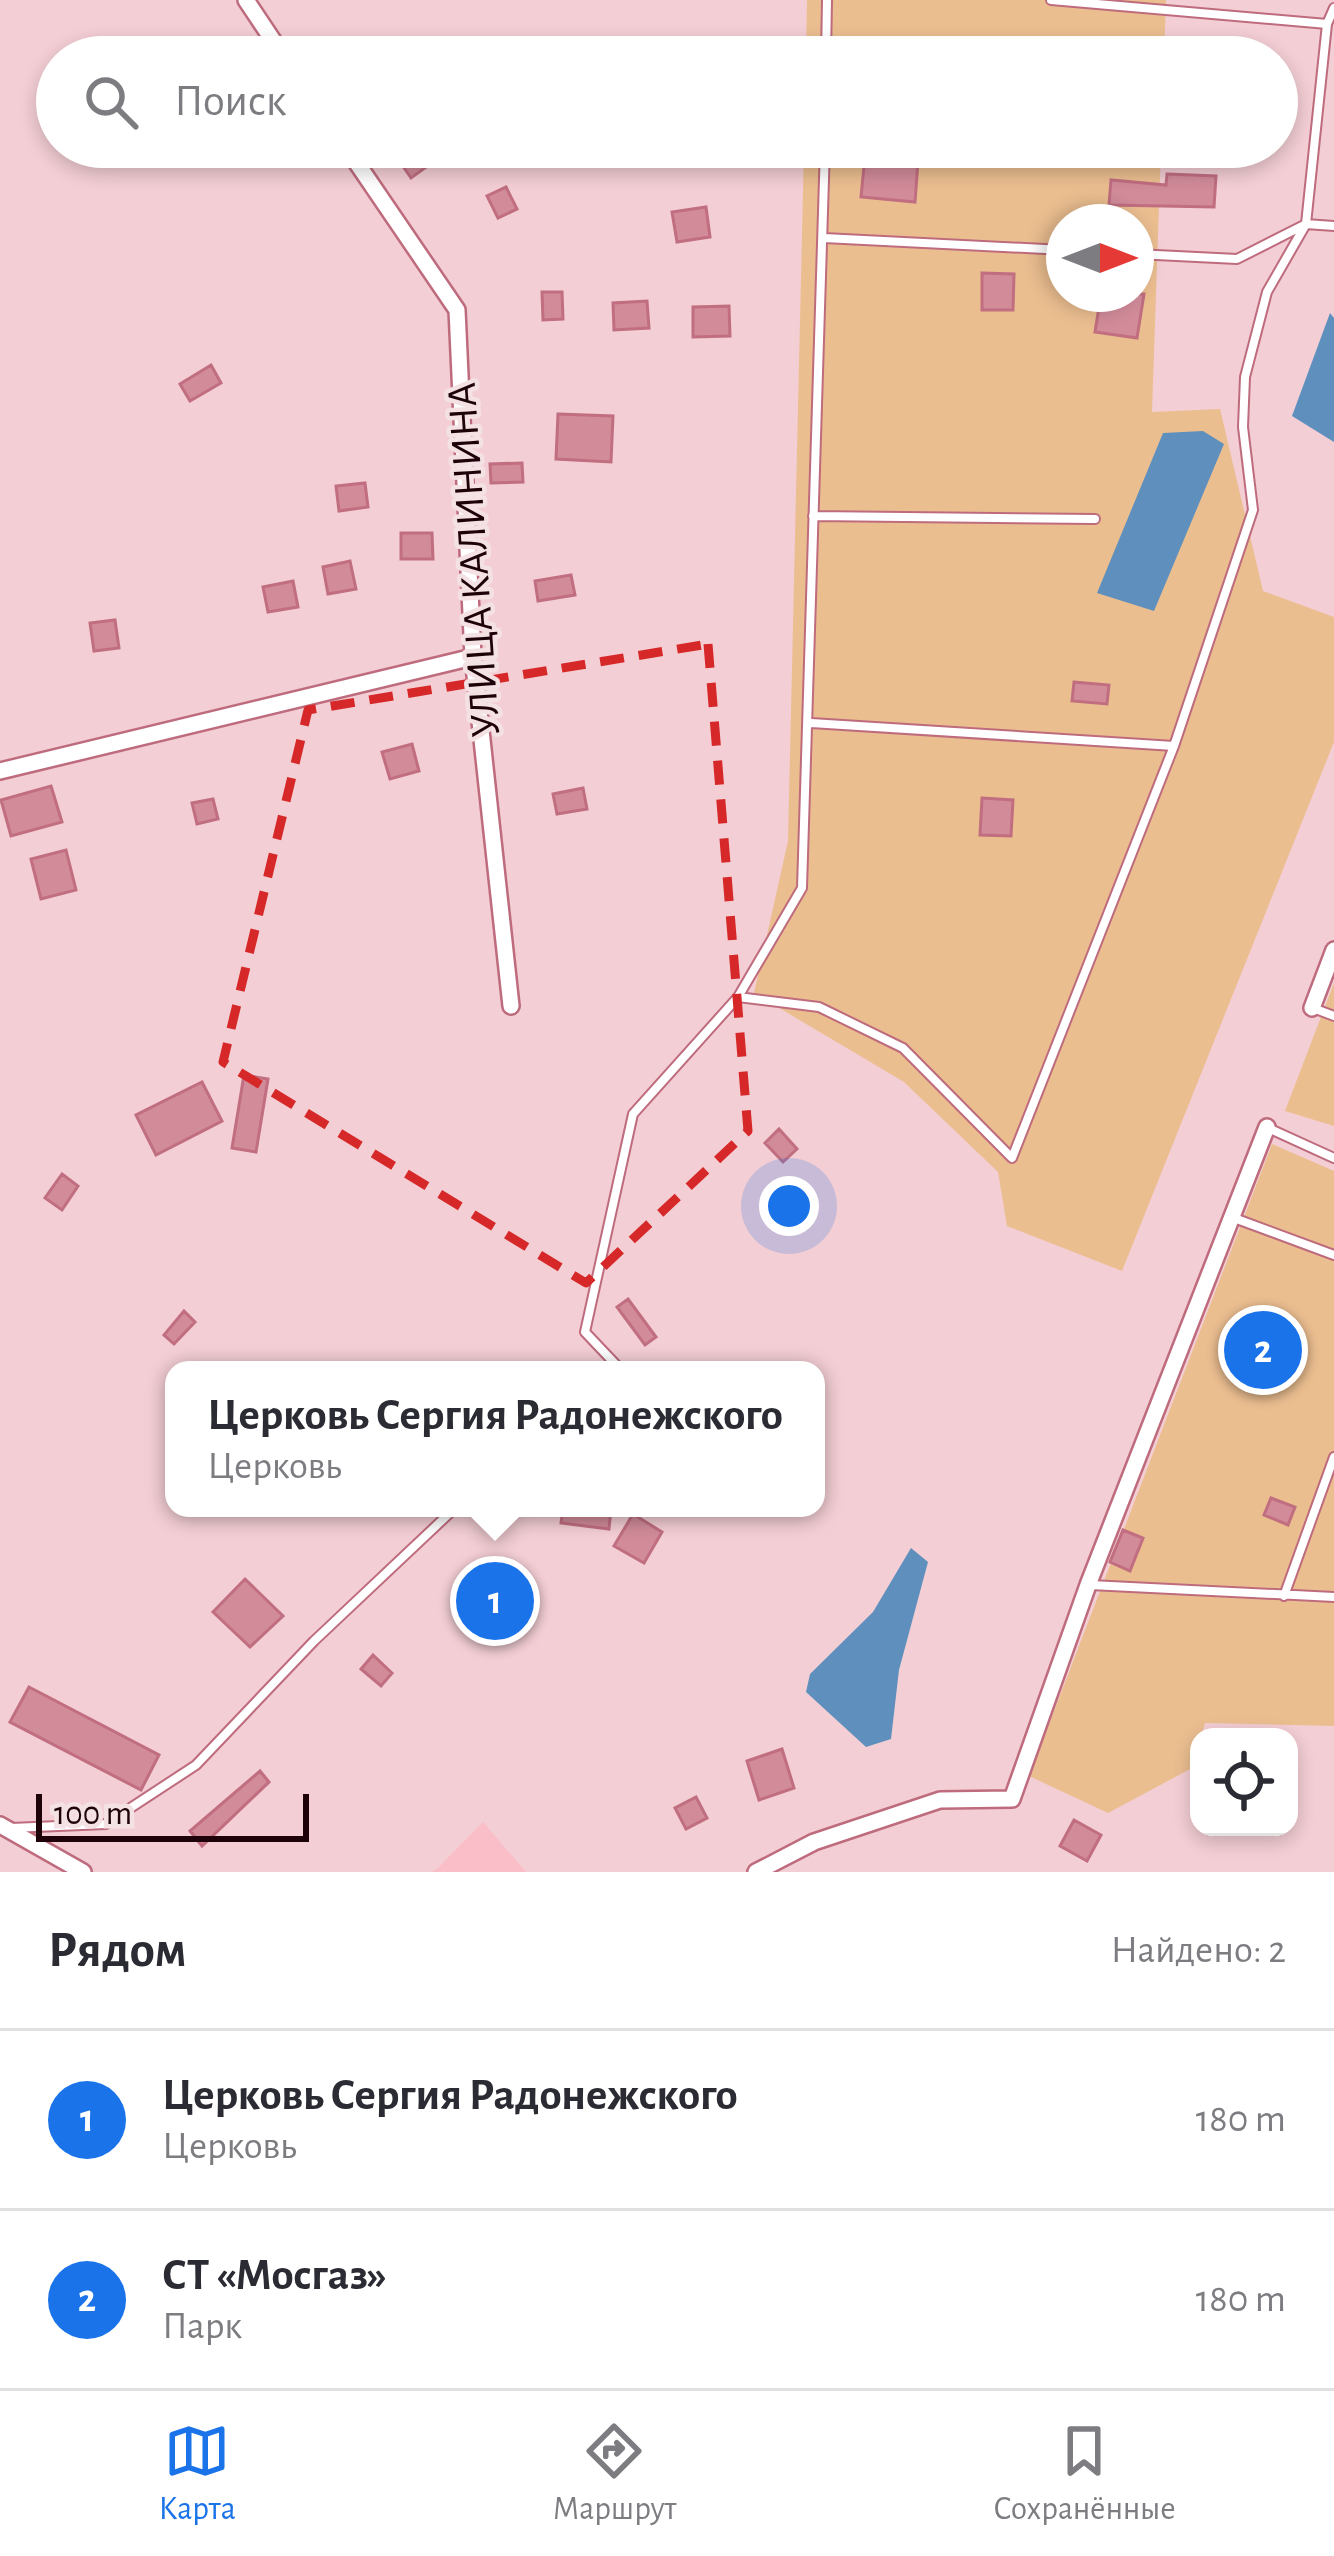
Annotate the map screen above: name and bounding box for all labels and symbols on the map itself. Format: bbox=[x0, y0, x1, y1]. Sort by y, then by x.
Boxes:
north arrow bbox=[1046, 204, 1154, 312]
street label: УЛИЦА КАЛИНИНА bbox=[441, 381, 507, 739]
your location bbox=[759, 1176, 819, 1236]
pin: 2 bbox=[1224, 1305, 1302, 1395]
pin: 1 bbox=[456, 1556, 534, 1646]
scale bar bbox=[36, 1788, 309, 1841]

